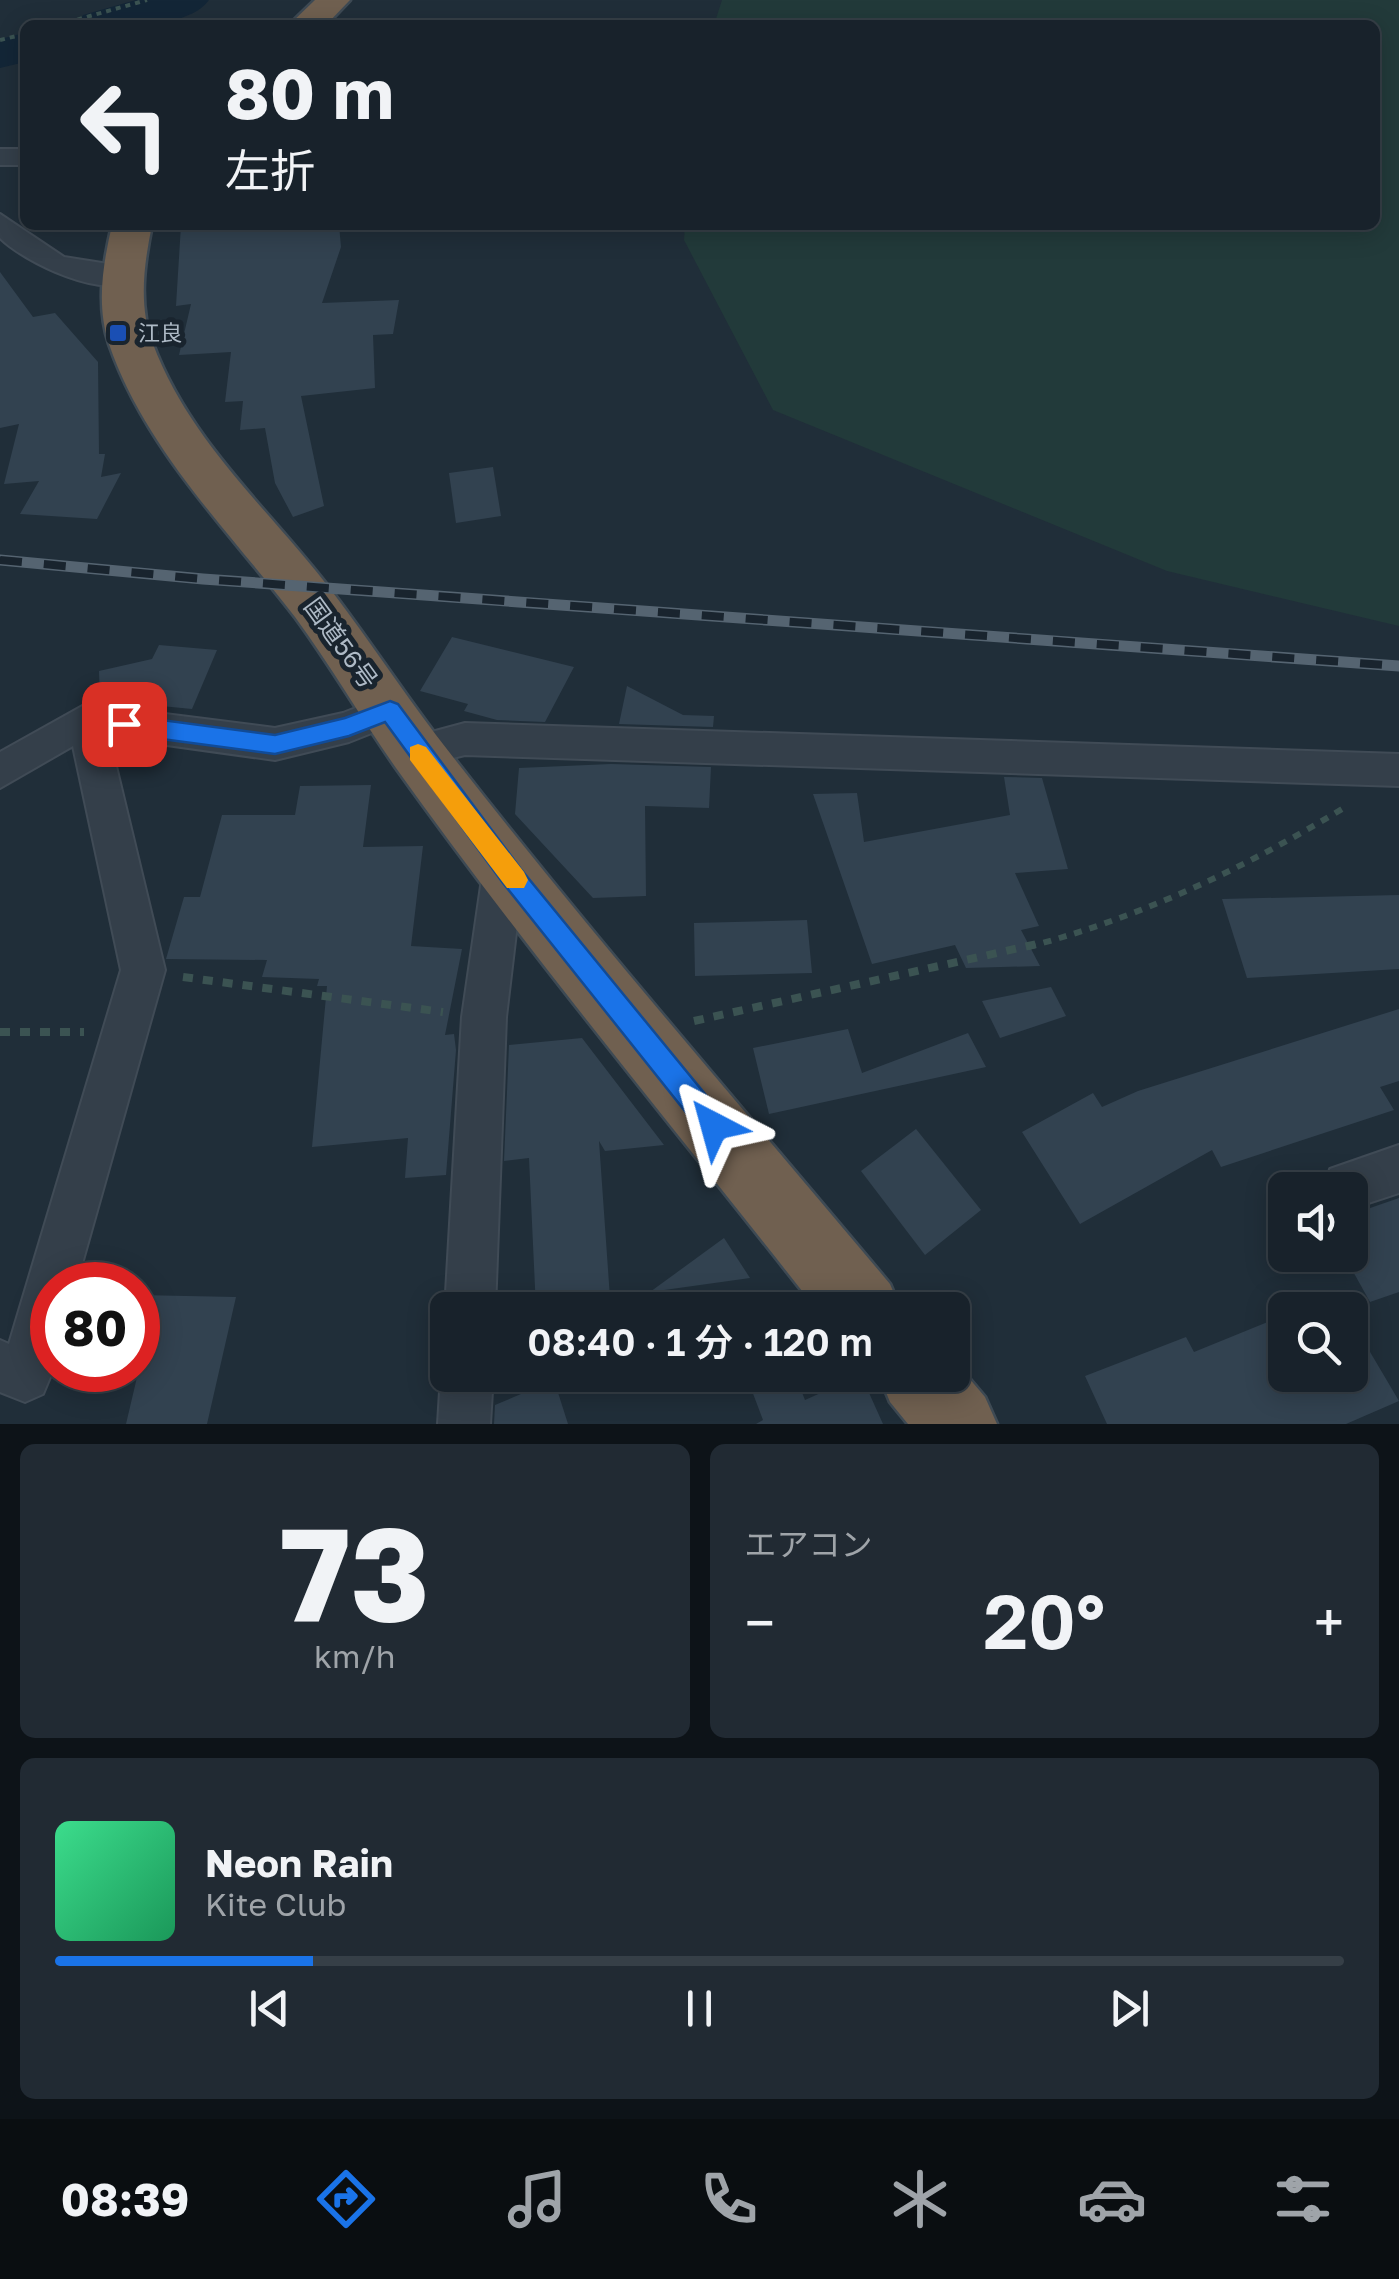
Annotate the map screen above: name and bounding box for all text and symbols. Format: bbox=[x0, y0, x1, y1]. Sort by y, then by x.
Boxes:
text: 80 m bbox=[225, 50, 394, 134]
icon: left bbox=[60, 60, 190, 190]
text: 左折 bbox=[225, 143, 315, 197]
place label: 江良 bbox=[138, 319, 182, 346]
marker: 江良 bbox=[107, 322, 129, 344]
street label: 国道56号 bbox=[298, 591, 385, 694]
pin bbox=[82, 682, 167, 767]
icon: arrive bbox=[97, 697, 152, 752]
position arrow bbox=[662, 1074, 766, 1178]
map controls bbox=[1268, 1172, 1368, 1392]
button: sound bbox=[1268, 1172, 1368, 1272]
speed limit sign: 80 bbox=[30, 1262, 160, 1392]
button: search bbox=[1268, 1292, 1368, 1392]
text: 08:40 · 1 分 · 120 m bbox=[527, 1319, 873, 1364]
text: 73 bbox=[280, 1494, 430, 1650]
text: エアコン bbox=[745, 1525, 873, 1563]
text: 20° bbox=[983, 1575, 1105, 1666]
text: − bbox=[745, 1589, 775, 1655]
text: + bbox=[1314, 1589, 1344, 1655]
text: km/h bbox=[314, 1637, 395, 1675]
text: Neon Rain bbox=[205, 1840, 393, 1885]
text: Kite Club bbox=[205, 1885, 346, 1923]
icon: previous bbox=[242, 1981, 297, 2036]
icon: pause bbox=[672, 1981, 727, 2036]
icon: next bbox=[1102, 1981, 1157, 2036]
icon: directions bbox=[311, 2164, 381, 2234]
icon: music bbox=[502, 2164, 572, 2234]
icon: phone bbox=[694, 2164, 764, 2234]
icon: climate bbox=[885, 2164, 955, 2234]
icon: car bbox=[1077, 2164, 1147, 2234]
icon: filters bbox=[1268, 2164, 1338, 2234]
text: 08:39 bbox=[61, 2172, 189, 2226]

